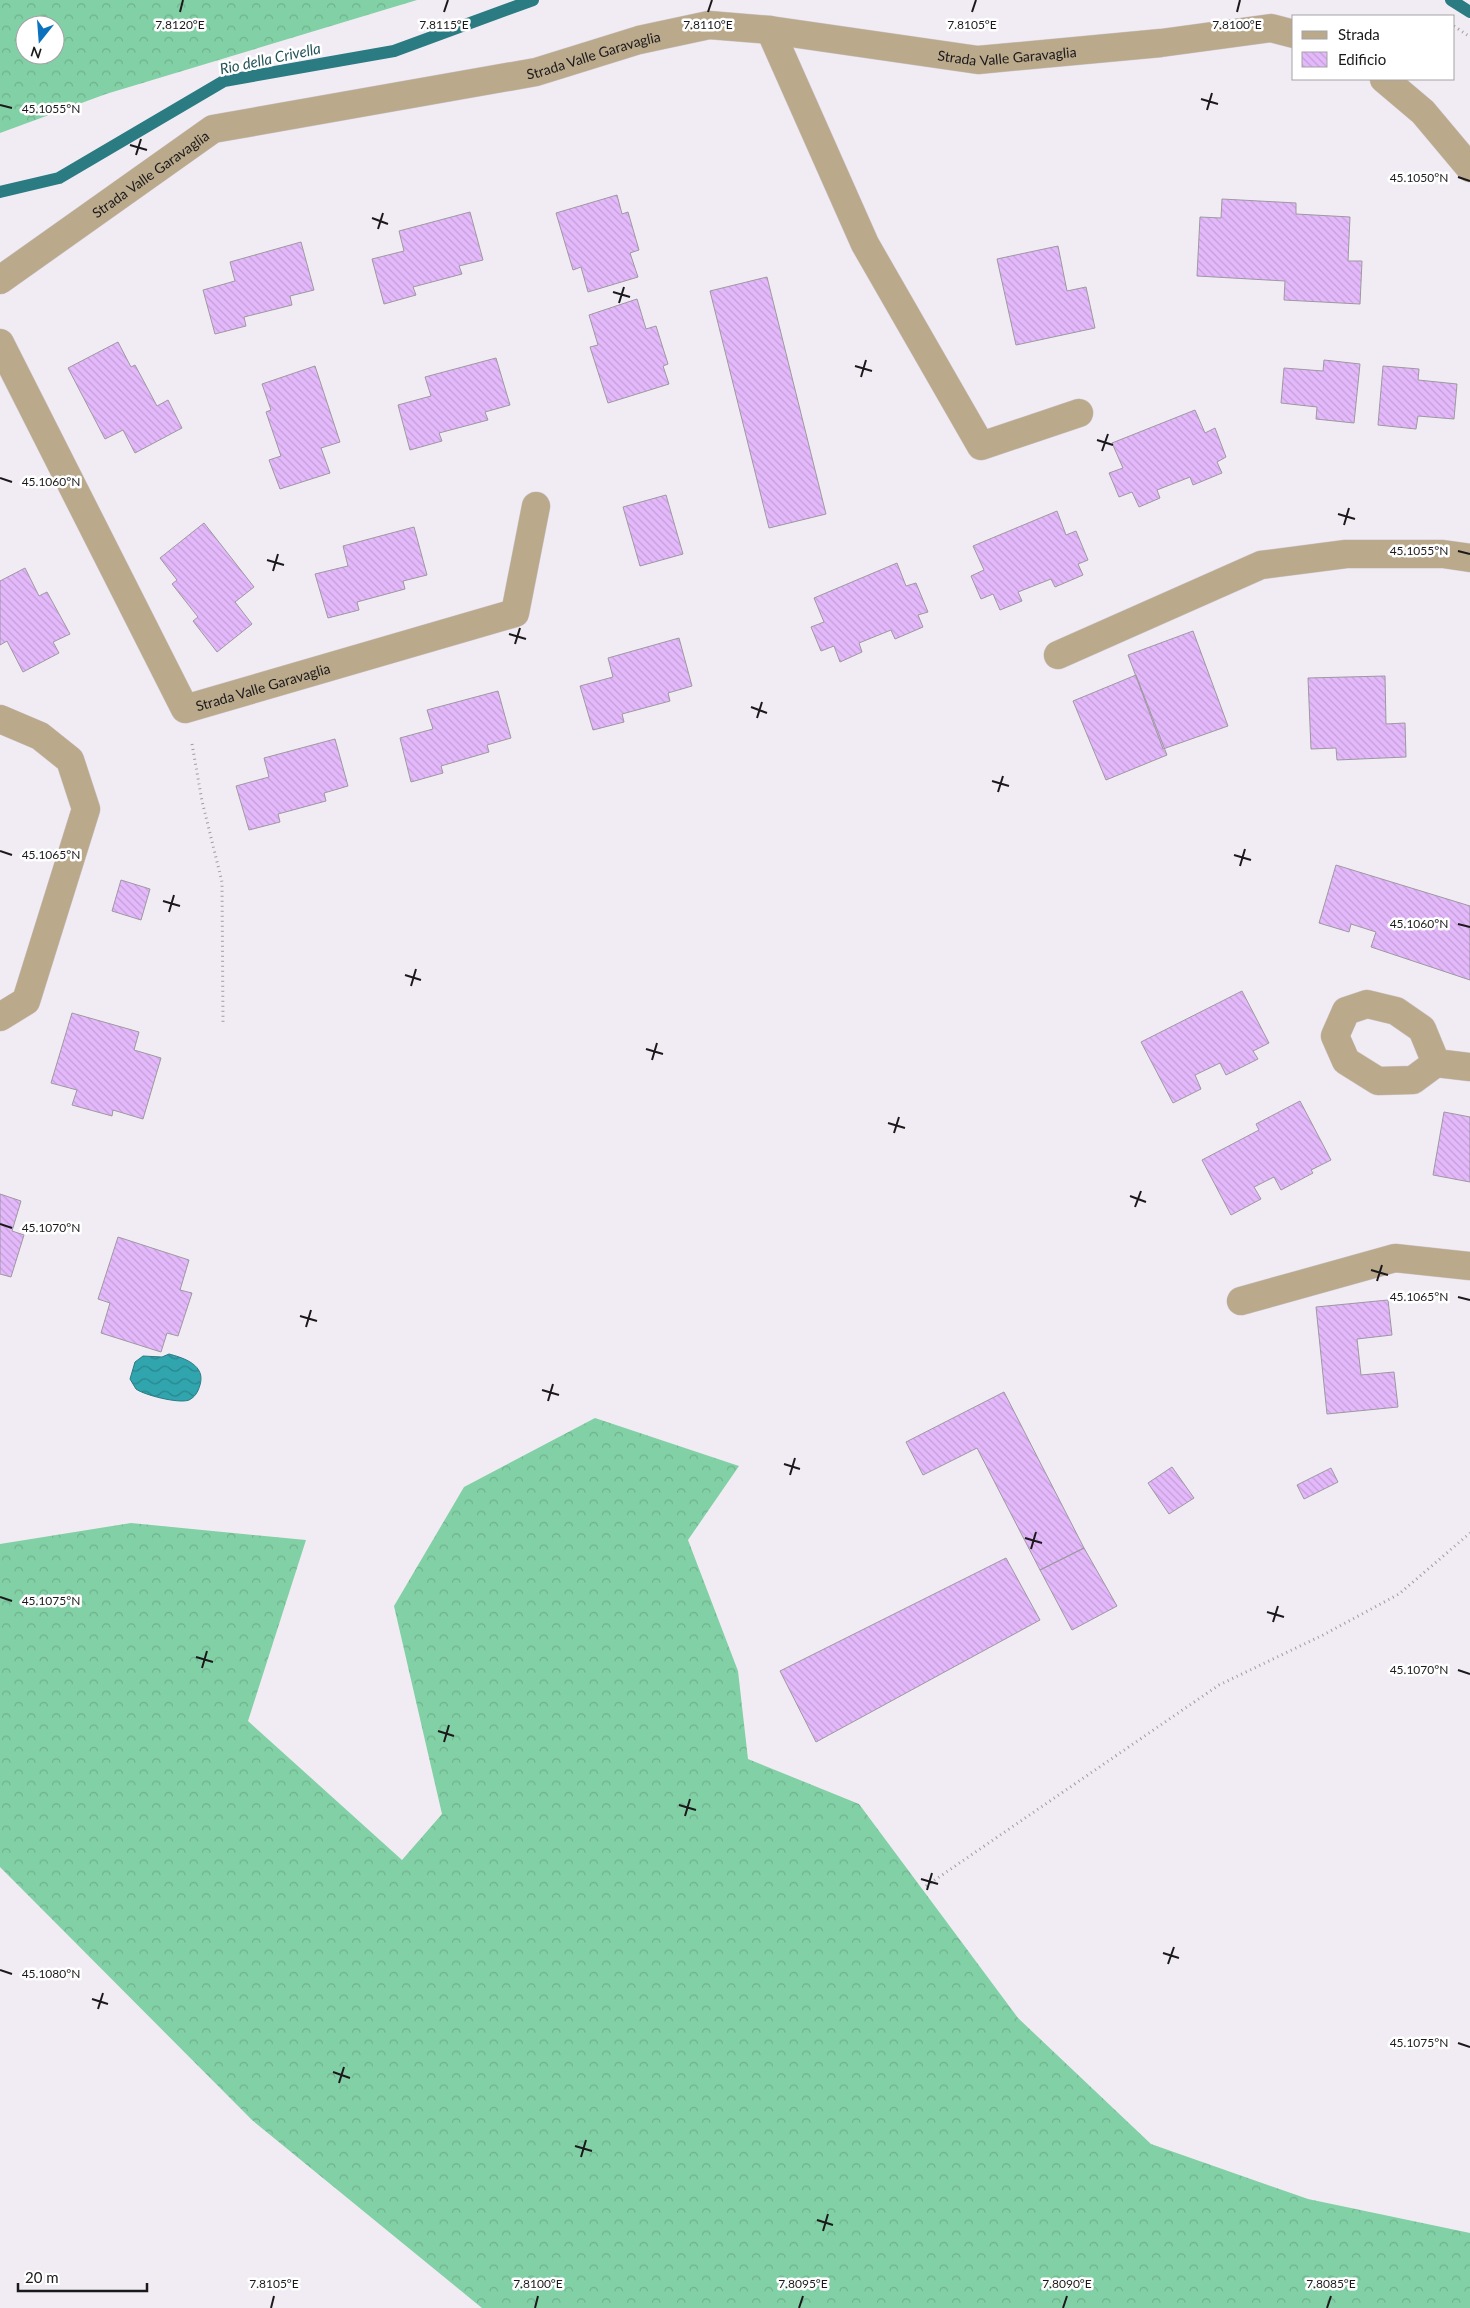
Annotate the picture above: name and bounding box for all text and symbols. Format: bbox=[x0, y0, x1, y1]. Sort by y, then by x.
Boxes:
north arrow bbox=[15, 15, 65, 65]
legend bbox=[1292, 15, 1455, 80]
text: 7.8120°E bbox=[155, 17, 205, 32]
text: 7.8115°E bbox=[419, 17, 469, 32]
text: 7.8110°E bbox=[683, 17, 733, 32]
text: 7.8105°E bbox=[947, 17, 997, 32]
text: 7.8100°E bbox=[1212, 17, 1262, 32]
text: Strada bbox=[1338, 25, 1380, 43]
street label: Strada Valle Garavaglia bbox=[525, 27, 662, 82]
water label: Rio della Crivella bbox=[218, 38, 323, 77]
street label: Strada Valle Garavaglia bbox=[937, 42, 1077, 69]
text: N bbox=[28, 43, 44, 63]
text: Edificio bbox=[1338, 50, 1386, 68]
text: 45.1055°N bbox=[22, 101, 80, 116]
street label: Strada Valle Garavaglia bbox=[88, 126, 212, 221]
text: 45.1050°N bbox=[1390, 170, 1448, 185]
text: 45.1060°N bbox=[22, 474, 80, 489]
text: 45.1055°N bbox=[1390, 543, 1448, 558]
street label: Strada Valle Garavaglia bbox=[193, 659, 332, 714]
text: 45.1065°N bbox=[22, 847, 80, 862]
text: 45.1060°N bbox=[1390, 916, 1448, 931]
text: 45.1070°N bbox=[22, 1220, 80, 1235]
text: 45.1065°N bbox=[1390, 1289, 1448, 1304]
text: 45.1075°N bbox=[22, 1593, 80, 1608]
text: 45.1070°N bbox=[1390, 1662, 1448, 1677]
text: 45.1080°N bbox=[22, 1966, 80, 1981]
text: 45.1075°N bbox=[1390, 2035, 1448, 2050]
scale bar bbox=[18, 2260, 146, 2292]
text: 20 m bbox=[25, 2268, 59, 2286]
text: 7.8105°E bbox=[249, 2276, 299, 2291]
text: 7.8100°E bbox=[513, 2276, 563, 2291]
text: 7.8095°E bbox=[778, 2276, 828, 2291]
text: 7.8090°E bbox=[1042, 2276, 1092, 2291]
text: 7.8085°E bbox=[1306, 2276, 1356, 2291]

